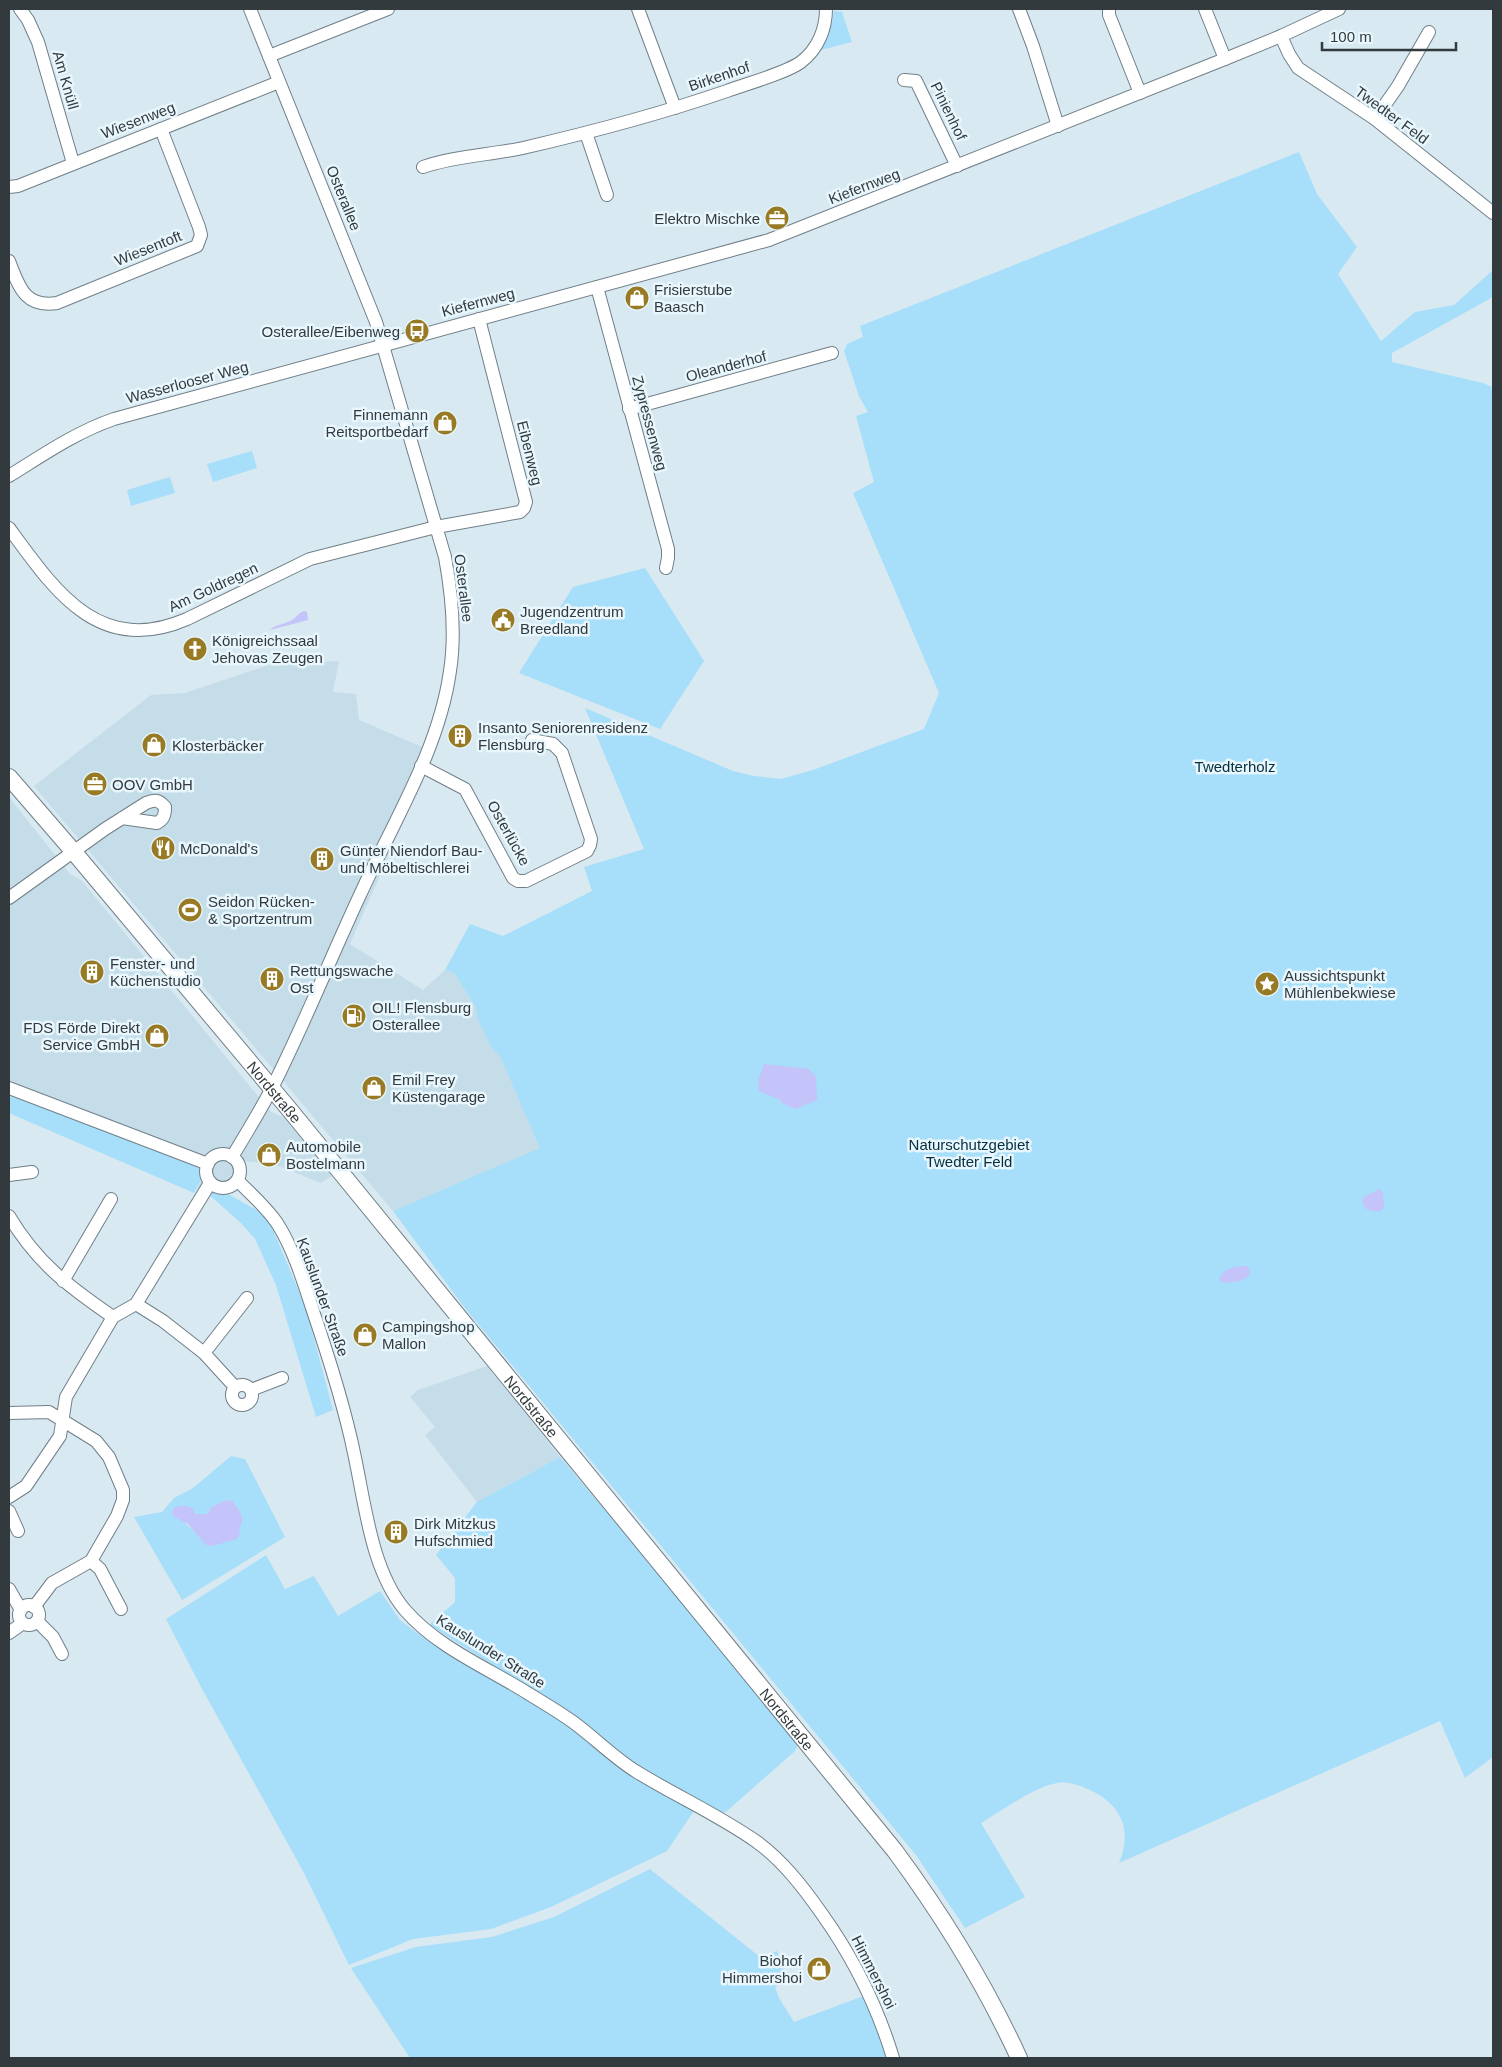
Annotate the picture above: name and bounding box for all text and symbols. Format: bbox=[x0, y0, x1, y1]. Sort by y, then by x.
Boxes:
scale bar bbox=[1322, 20, 1456, 52]
text: 100 m bbox=[1330, 28, 1372, 45]
street label: Am Knüll bbox=[50, 49, 82, 111]
street label: Birkenhof bbox=[686, 57, 753, 94]
street label: Pinienhof bbox=[928, 79, 971, 144]
street label: Twedter Feld bbox=[1352, 83, 1432, 147]
street label: Wiesenweg bbox=[99, 98, 177, 142]
street label: Osterallee bbox=[323, 163, 365, 233]
street label: Kiefernweg bbox=[826, 165, 902, 207]
office icon: Elektro Mischke bbox=[764, 205, 790, 231]
place label: Elektro Mischke bbox=[654, 210, 760, 227]
street label: Wiesentoft bbox=[112, 227, 185, 269]
place label: Frisierstube Baasch bbox=[654, 281, 732, 315]
street label: Kiefernweg bbox=[440, 284, 516, 320]
shop icon: Frisierstube Baasch bbox=[624, 285, 650, 311]
bus stop icon: Osterallee/Eibenweg bbox=[404, 318, 430, 344]
place label: Osterallee/Eibenweg bbox=[262, 323, 400, 340]
street label: Oleanderhof bbox=[684, 347, 769, 385]
street label: Wasserlooser Weg bbox=[124, 358, 250, 406]
street label: Zypressenweg bbox=[629, 374, 671, 472]
place label: Finnemann Reitsportbedarf bbox=[325, 406, 429, 440]
shop icon: Finnemann Reitsportbedarf bbox=[432, 410, 458, 436]
street label: Eibenweg bbox=[514, 419, 546, 487]
street label: Osterallee bbox=[451, 553, 477, 623]
street label: Am Goldregen bbox=[166, 559, 260, 615]
place label: Jugendzentrum Breedland bbox=[520, 603, 623, 637]
public building icon: Jugendzentrum Breedland bbox=[490, 607, 516, 633]
place label: Königreichssaal Jehovas Zeugen bbox=[212, 632, 323, 666]
church icon: Königreichssaal Jehovas Zeugen bbox=[182, 636, 208, 662]
place label: Insanto Seniorenresidenz Flensburg bbox=[478, 719, 648, 753]
building icon: Insanto Seniorenresidenz Flensburg bbox=[447, 723, 473, 749]
shop icon: Klosterbäcker bbox=[141, 732, 167, 758]
place label: Klosterbäcker bbox=[172, 737, 264, 754]
park label: Twedterholz bbox=[1195, 758, 1275, 775]
office icon: OOV GmbH bbox=[82, 771, 108, 797]
place label: OOV GmbH bbox=[112, 776, 193, 793]
street label: Osterlücke bbox=[484, 798, 534, 868]
restaurant icon: McDonald's bbox=[150, 835, 176, 861]
place label: McDonald's bbox=[180, 840, 258, 857]
place label: Günter Niendorf Bau- und Möbeltischlerei bbox=[340, 842, 483, 876]
building icon: Günter Niendorf Bau- und Möbeltischlerei bbox=[309, 846, 335, 872]
place label: Seidon Rücken- & Sportzentrum bbox=[208, 893, 315, 927]
sports icon: Seidon Rücken- & Sportzentrum bbox=[177, 897, 203, 923]
place label: Fenster- und Küchenstudio bbox=[110, 955, 201, 989]
building icon: Fenster- und Küchenstudio bbox=[79, 959, 105, 985]
place label: Rettungswache Ost bbox=[290, 962, 393, 996]
building icon: Rettungswache Ost bbox=[259, 966, 285, 992]
place label: Aussichtspunkt Mühlenbekwiese bbox=[1284, 967, 1396, 1001]
place icon: Aussichtspunkt Mühlenbekwiese bbox=[1254, 971, 1280, 997]
place label: OIL! Flensburg Osterallee bbox=[372, 999, 471, 1033]
fuel station icon: OIL! Flensburg Osterallee bbox=[341, 1003, 367, 1029]
place label: FDS Förde Direkt Service GmbH bbox=[23, 1019, 141, 1053]
shop icon: FDS Förde Direkt Service GmbH bbox=[144, 1023, 170, 1049]
street label: Nordstraße bbox=[244, 1058, 305, 1126]
place label: Emil Frey Küstengarage bbox=[392, 1071, 485, 1105]
shop icon: Emil Frey Küstengarage bbox=[361, 1075, 387, 1101]
park label: Naturschutzgebiet Twedter Feld bbox=[909, 1136, 1030, 1170]
place label: Automobile Bostelmann bbox=[286, 1138, 365, 1172]
shop icon: Automobile Bostelmann bbox=[256, 1142, 282, 1168]
street label: Kauslunder Straße bbox=[294, 1235, 352, 1359]
place label: Campingshop Mallon bbox=[382, 1318, 475, 1352]
shop icon: Campingshop Mallon bbox=[352, 1322, 378, 1348]
street label: Nordstraße bbox=[501, 1372, 562, 1441]
place label: Dirk Mitzkus Hufschmied bbox=[414, 1515, 496, 1549]
building icon: Dirk Mitzkus Hufschmied bbox=[383, 1519, 409, 1545]
street label: Kauslunder Straße bbox=[433, 1611, 549, 1691]
street label: Nordstraße bbox=[757, 1685, 818, 1754]
street label: Himmershoi bbox=[848, 1932, 900, 2012]
place label: Biohof Himmershoi bbox=[722, 1952, 803, 1986]
shop icon: Biohof Himmershoi bbox=[806, 1956, 832, 1982]

